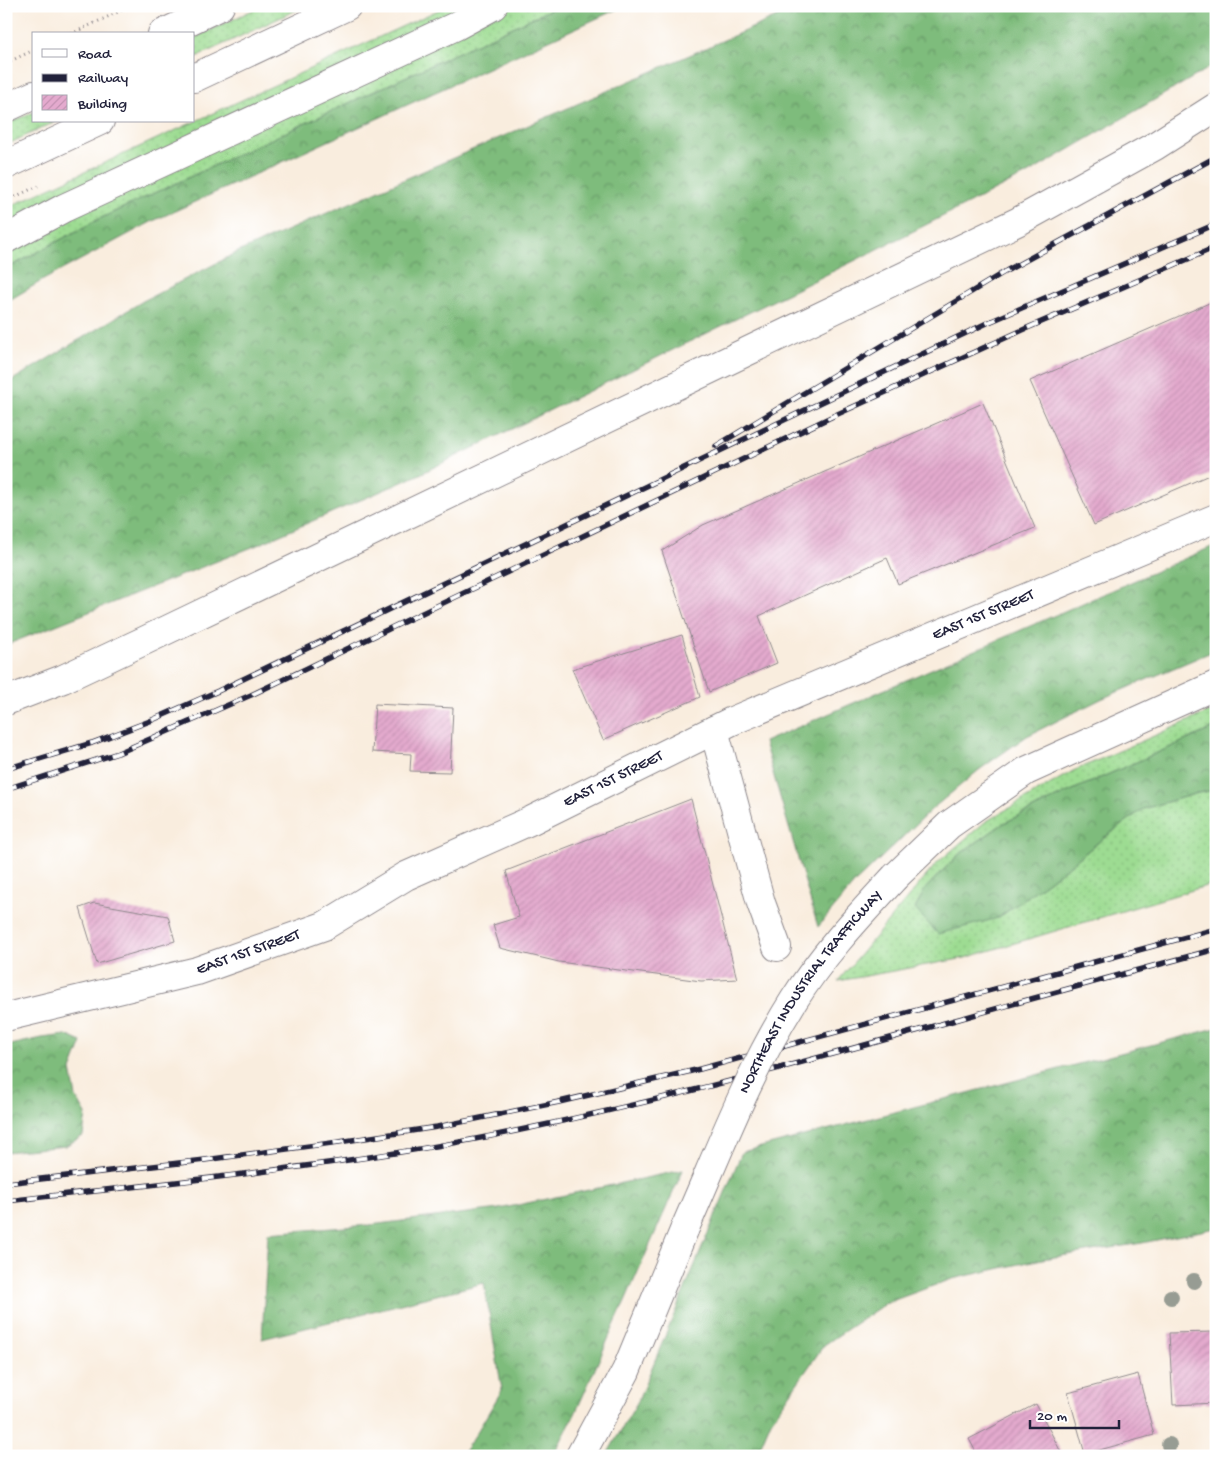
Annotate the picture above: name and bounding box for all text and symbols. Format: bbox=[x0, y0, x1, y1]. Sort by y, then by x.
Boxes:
legend bbox=[32, 32, 195, 122]
text: Road bbox=[78, 46, 112, 64]
text: Railway bbox=[78, 70, 129, 88]
text: Building bbox=[77, 96, 127, 114]
street label: EAST 1ST STREET bbox=[930, 585, 1038, 645]
street label: EAST 1ST STREET bbox=[561, 747, 667, 812]
street label: NORTHEAST INDUSTRIAL TRAFFICWAY bbox=[736, 887, 887, 1097]
street label: EAST 1ST STREET bbox=[194, 925, 304, 980]
scale bar bbox=[1030, 1397, 1118, 1429]
text: 20 m bbox=[1037, 1408, 1067, 1426]

